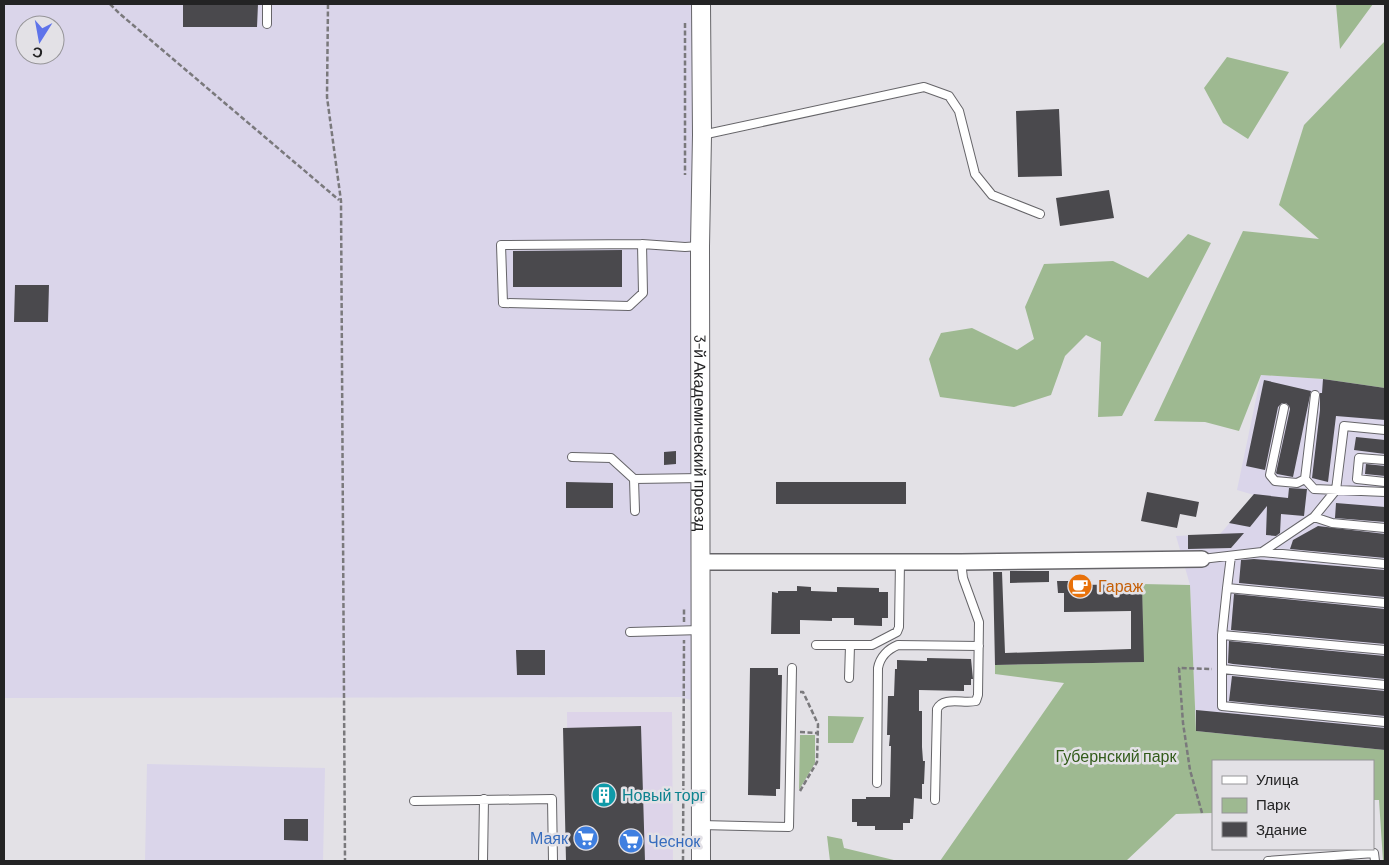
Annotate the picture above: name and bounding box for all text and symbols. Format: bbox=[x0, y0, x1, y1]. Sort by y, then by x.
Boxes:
north arrow bbox=[15, 15, 65, 65]
text: С bbox=[31, 44, 44, 63]
street label: 3-й Академический проезд bbox=[691, 335, 710, 532]
cafe icon: Гараж bbox=[1067, 573, 1093, 599]
place label: Гараж bbox=[1098, 576, 1143, 595]
park label: Губернский парк bbox=[1056, 746, 1177, 765]
legend bbox=[1212, 760, 1374, 850]
text: Улица bbox=[1256, 770, 1299, 788]
building icon: Новый торг bbox=[591, 782, 617, 808]
place label: Новый торг bbox=[622, 785, 706, 804]
text: Парк bbox=[1256, 795, 1290, 813]
text: Здание bbox=[1256, 820, 1307, 838]
supermarket icon: Маяк bbox=[573, 825, 599, 851]
place label: Маяк bbox=[530, 828, 569, 847]
supermarket icon: Чеснок bbox=[618, 828, 644, 854]
place label: Чеснок bbox=[648, 831, 701, 850]

